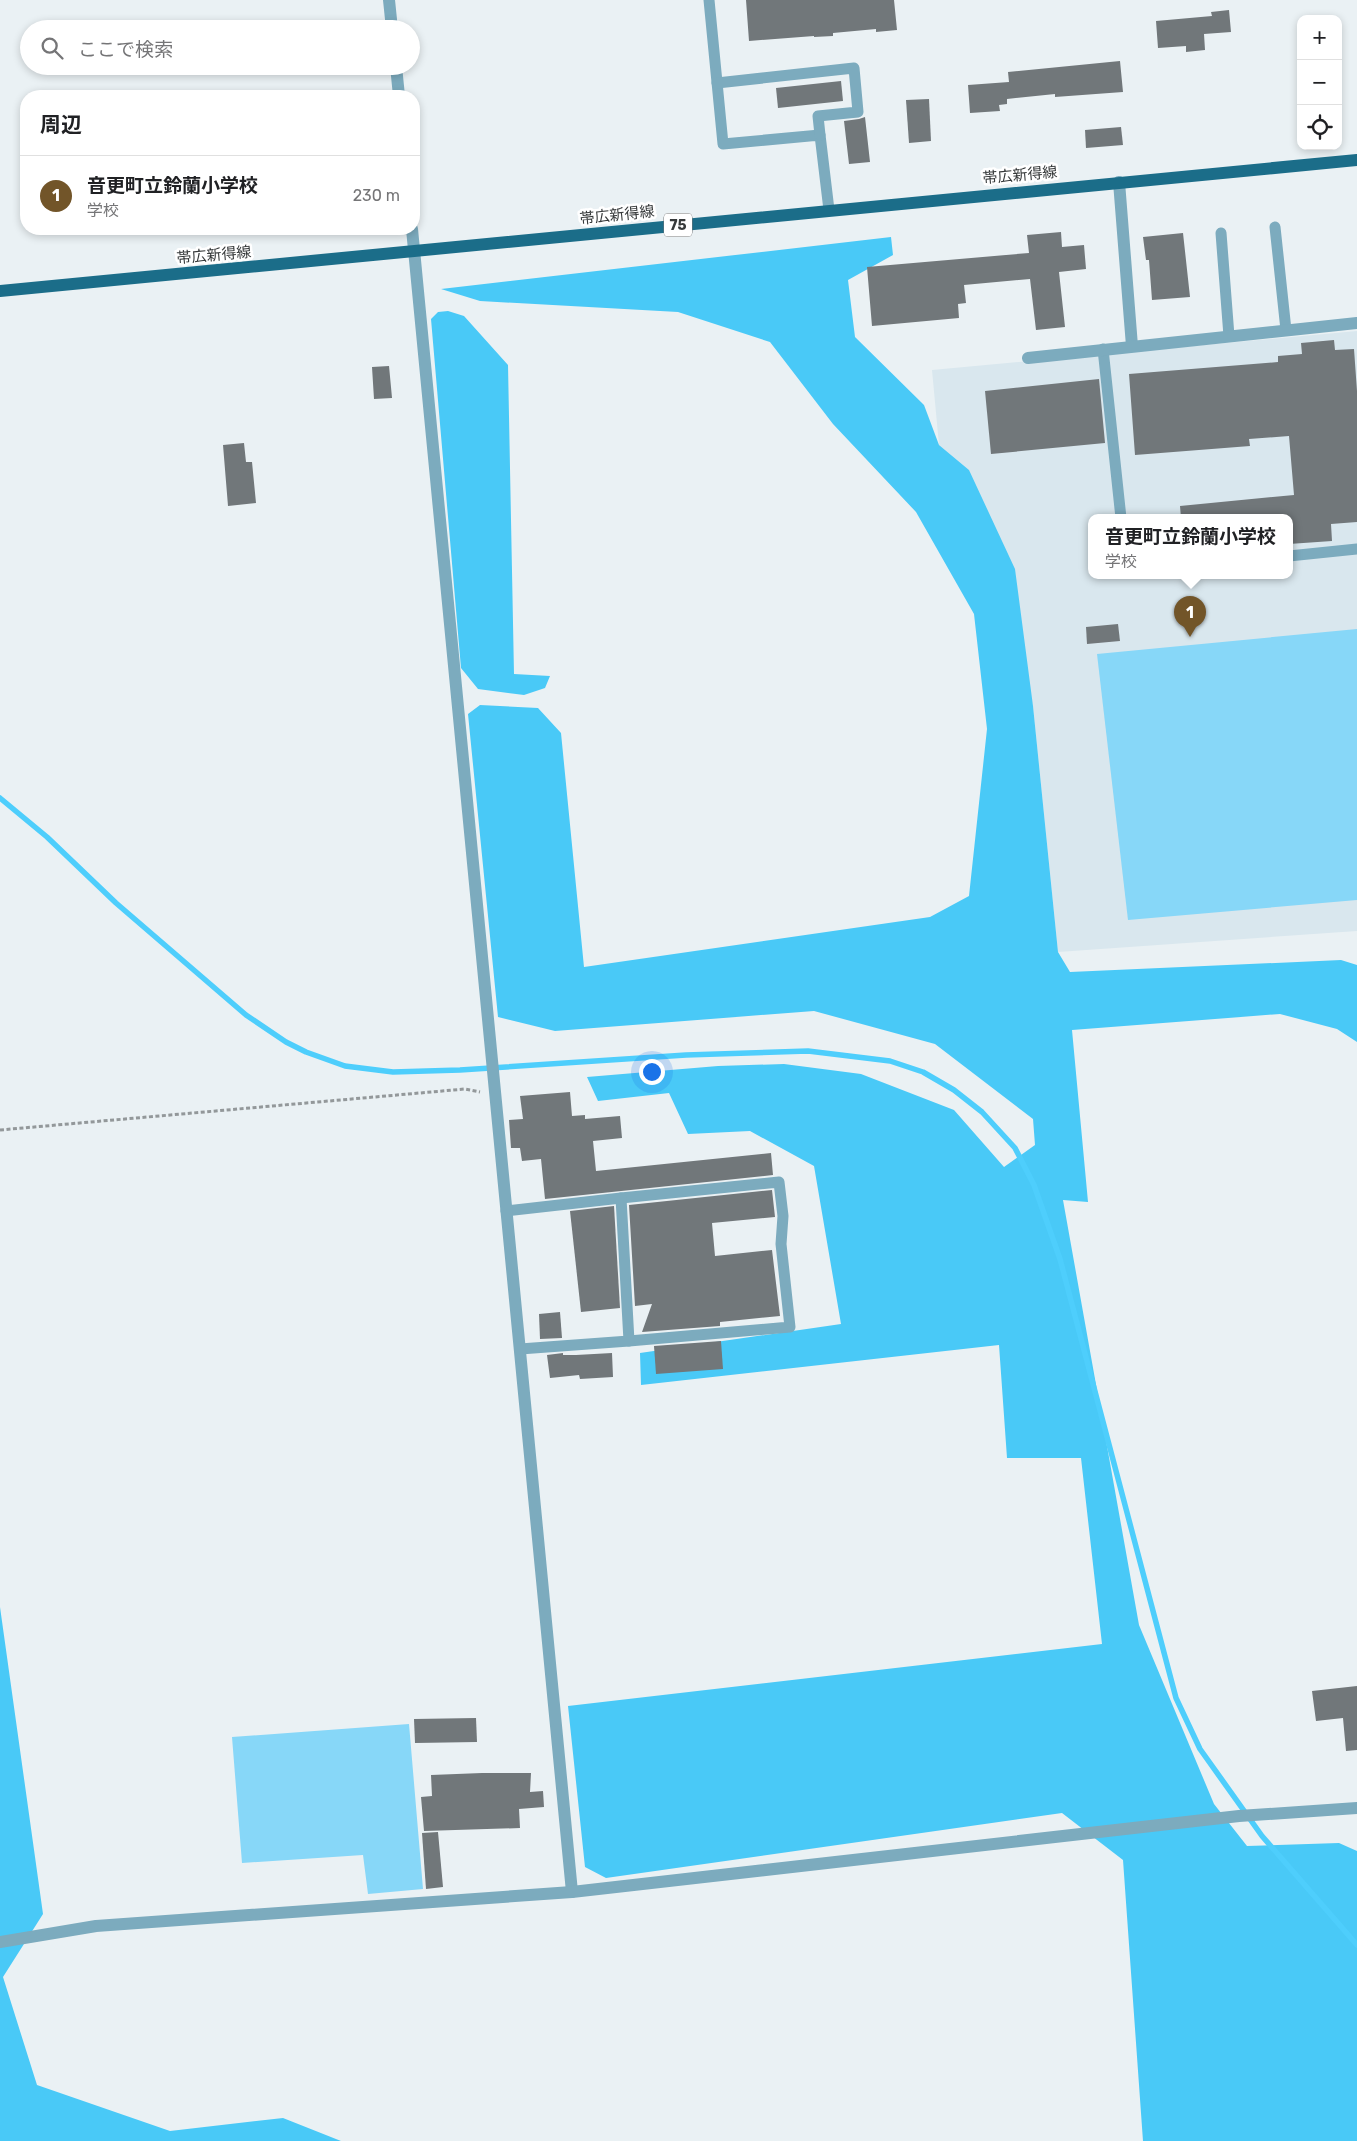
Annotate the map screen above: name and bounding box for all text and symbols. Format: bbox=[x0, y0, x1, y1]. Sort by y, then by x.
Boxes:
map controls bbox=[1297, 15, 1342, 150]
button: + bbox=[1297, 15, 1342, 60]
search box bbox=[20, 20, 420, 75]
icon: search bbox=[38, 34, 66, 62]
text: ここで検索 bbox=[78, 38, 173, 61]
button: − bbox=[1297, 60, 1342, 105]
button: locate bbox=[1297, 105, 1342, 150]
text: 周辺 bbox=[40, 112, 82, 137]
street label: 帯広新得線 bbox=[982, 163, 1058, 187]
text: 音更町立鈴蘭小学校 bbox=[87, 174, 258, 197]
text: 1 bbox=[52, 186, 60, 205]
text: 230 m bbox=[353, 186, 400, 205]
text: 学校 bbox=[87, 201, 119, 220]
street label: 帯広新得線 bbox=[579, 202, 655, 228]
road number: 75 bbox=[664, 214, 692, 236]
street label: 帯広新得線 bbox=[176, 243, 252, 267]
popup bbox=[1088, 514, 1293, 579]
text: 音更町立鈴蘭小学校 bbox=[1105, 525, 1276, 548]
text: 学校 bbox=[1105, 552, 1137, 571]
pin: 1 bbox=[1174, 596, 1206, 637]
your location bbox=[639, 1059, 665, 1085]

